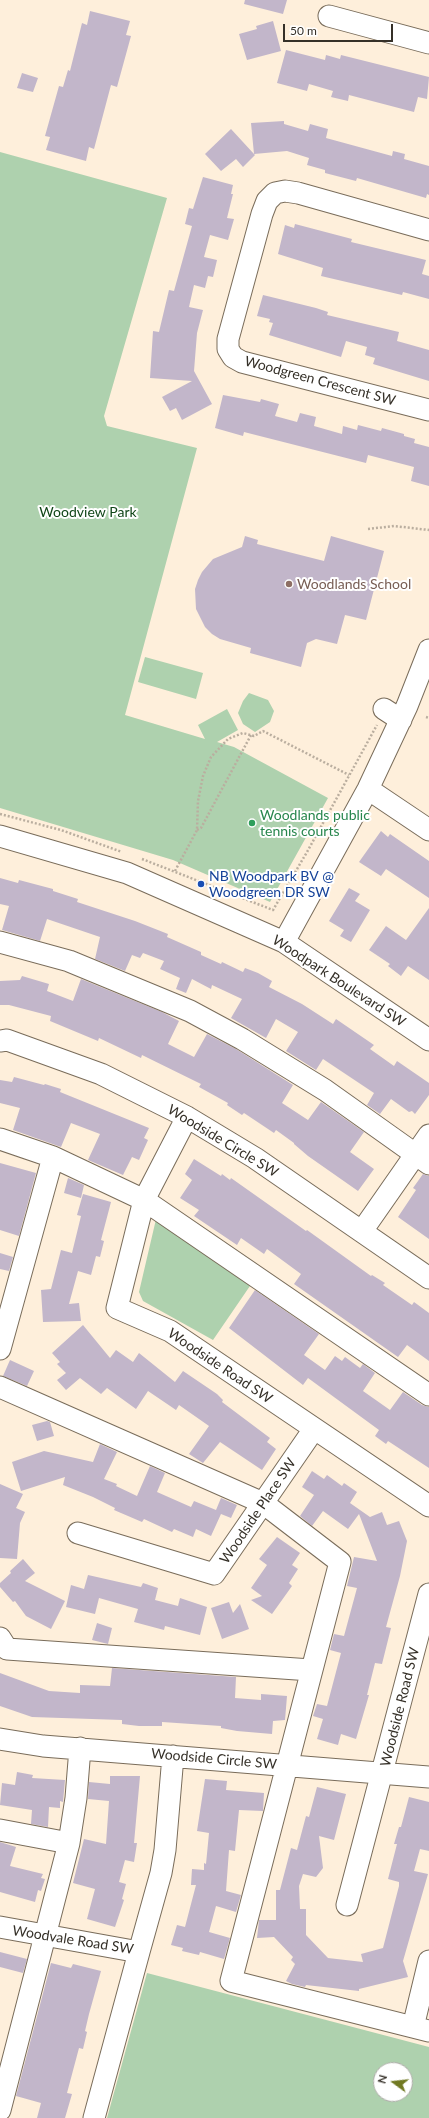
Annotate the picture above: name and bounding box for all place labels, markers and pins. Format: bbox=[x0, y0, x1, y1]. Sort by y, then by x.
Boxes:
place label: Woodlands School bbox=[297, 576, 411, 592]
marker: Woodlands School bbox=[284, 579, 294, 589]
place label: Woodlands public tennis courts bbox=[260, 807, 370, 840]
marker: Woodlands public tennis courts bbox=[247, 818, 257, 828]
place label: NB Woodpark BV @ Woodgreen DR SW bbox=[209, 868, 334, 900]
marker: NB Woodpark BV @ Woodgreen DR SW bbox=[196, 879, 206, 889]

